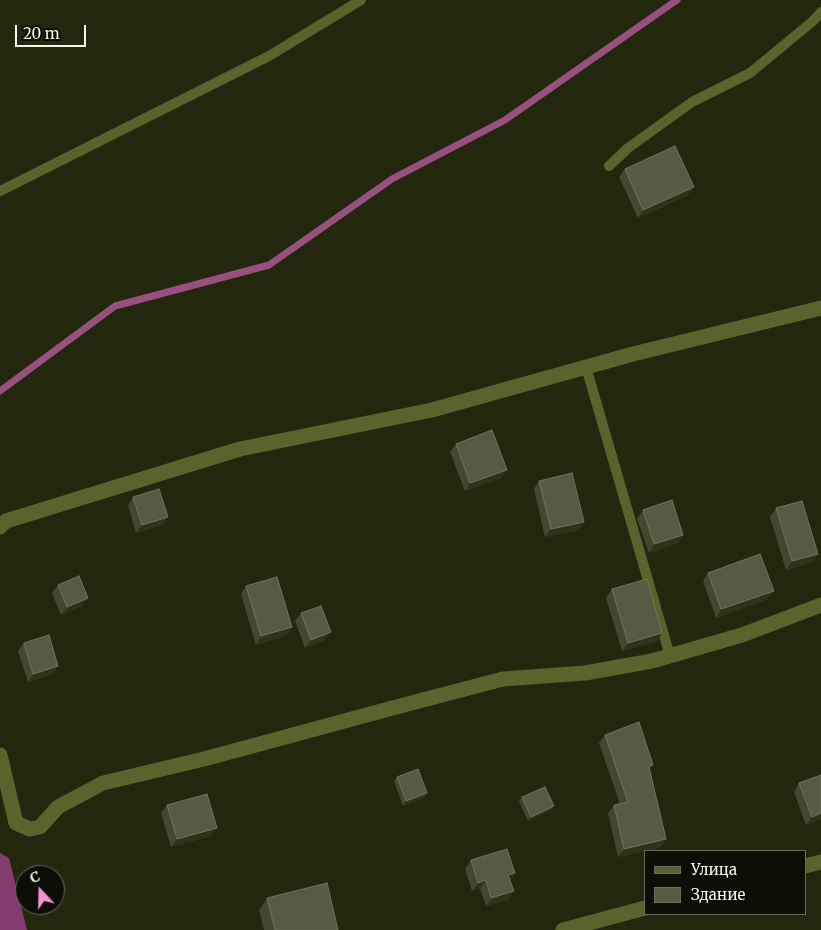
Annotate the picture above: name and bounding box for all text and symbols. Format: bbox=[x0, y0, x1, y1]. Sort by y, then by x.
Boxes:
scale bar bbox=[18, 15, 89, 47]
text: 20 m bbox=[23, 24, 60, 43]
legend bbox=[644, 850, 806, 915]
text: Улица bbox=[691, 860, 737, 879]
north arrow bbox=[15, 865, 65, 915]
text: С bbox=[27, 867, 43, 887]
text: Здание bbox=[691, 885, 745, 904]

